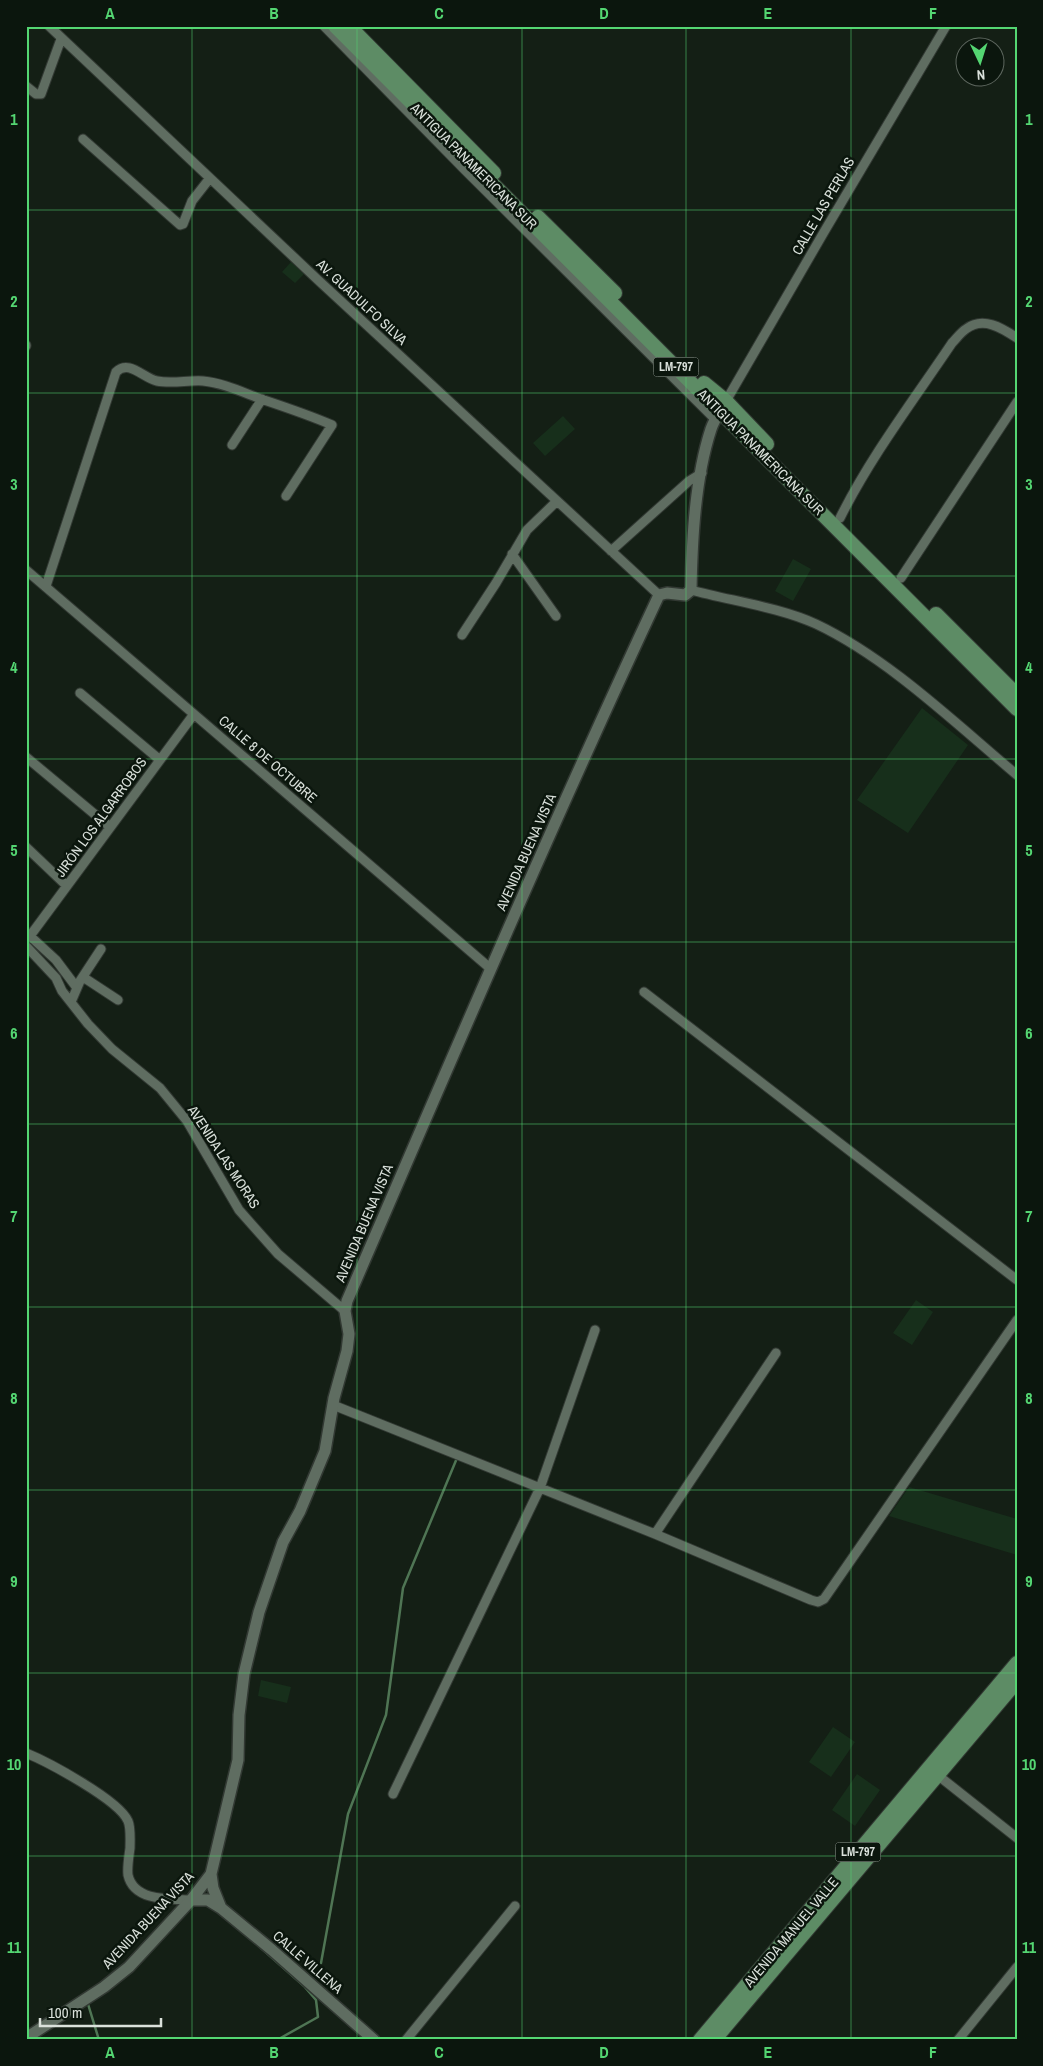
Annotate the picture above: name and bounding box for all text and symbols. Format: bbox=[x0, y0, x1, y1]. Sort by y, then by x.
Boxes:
text: A bbox=[105, 2, 115, 24]
text: B bbox=[269, 2, 279, 24]
text: C bbox=[434, 2, 444, 24]
text: D bbox=[599, 2, 609, 24]
text: E bbox=[764, 2, 773, 24]
text: F bbox=[929, 2, 937, 24]
north arrow bbox=[956, 38, 1006, 88]
text: N bbox=[976, 66, 986, 84]
street label: ANTIGUA PANAMERICANA SUR bbox=[406, 98, 541, 233]
text: 1 bbox=[10, 108, 18, 130]
text: 1 bbox=[1025, 108, 1033, 130]
street label: CALLE LAS PERLAS bbox=[788, 154, 858, 258]
street label: AV. GUADULFO SILVA bbox=[312, 255, 411, 349]
text: 2 bbox=[10, 290, 18, 312]
text: 2 bbox=[1025, 290, 1033, 312]
road number: LM-797 bbox=[654, 358, 698, 377]
street label: ANTIGUA PANAMERICANA SUR bbox=[693, 384, 828, 519]
text: 3 bbox=[10, 473, 18, 495]
text: 3 bbox=[1025, 473, 1033, 495]
text: 4 bbox=[10, 656, 18, 678]
text: 4 bbox=[1025, 656, 1033, 678]
street label: CALLE 8 DE OCTUBRE bbox=[215, 711, 321, 807]
street label: JIRÓN LOS ALGARROBOS bbox=[52, 753, 151, 880]
street label: AVENIDA BUENA VISTA bbox=[492, 790, 560, 914]
text: 5 bbox=[10, 839, 18, 861]
text: 5 bbox=[1025, 839, 1033, 861]
text: 6 bbox=[10, 1022, 18, 1044]
text: 6 bbox=[1025, 1022, 1033, 1044]
street label: AVENIDA LAS MORAS bbox=[183, 1101, 264, 1212]
street label: AVENIDA BUENA VISTA bbox=[331, 1161, 397, 1286]
text: 7 bbox=[10, 1205, 18, 1227]
text: 7 bbox=[1025, 1205, 1033, 1227]
text: 8 bbox=[10, 1387, 18, 1409]
text: 8 bbox=[1025, 1387, 1033, 1409]
text: 9 bbox=[10, 1570, 18, 1592]
text: 9 bbox=[1025, 1570, 1033, 1592]
text: 10 bbox=[7, 1753, 21, 1775]
text: 10 bbox=[1022, 1753, 1036, 1775]
road number: LM-797 bbox=[836, 1842, 880, 1861]
street label: AVENIDA BUENA VISTA bbox=[98, 1867, 198, 1973]
street label: AVENIDA MANUEL VALLE bbox=[739, 1873, 842, 1991]
street label: CALLE VILLENA bbox=[269, 1927, 347, 1997]
text: 11 bbox=[7, 1936, 22, 1958]
text: 11 bbox=[1022, 1936, 1037, 1958]
scale bar bbox=[40, 1996, 161, 2028]
text: 100 m bbox=[48, 2002, 82, 2023]
text: A bbox=[105, 2041, 115, 2063]
text: B bbox=[269, 2041, 279, 2063]
text: C bbox=[434, 2041, 444, 2063]
text: D bbox=[599, 2041, 609, 2063]
text: E bbox=[764, 2041, 773, 2063]
text: F bbox=[929, 2041, 937, 2063]

